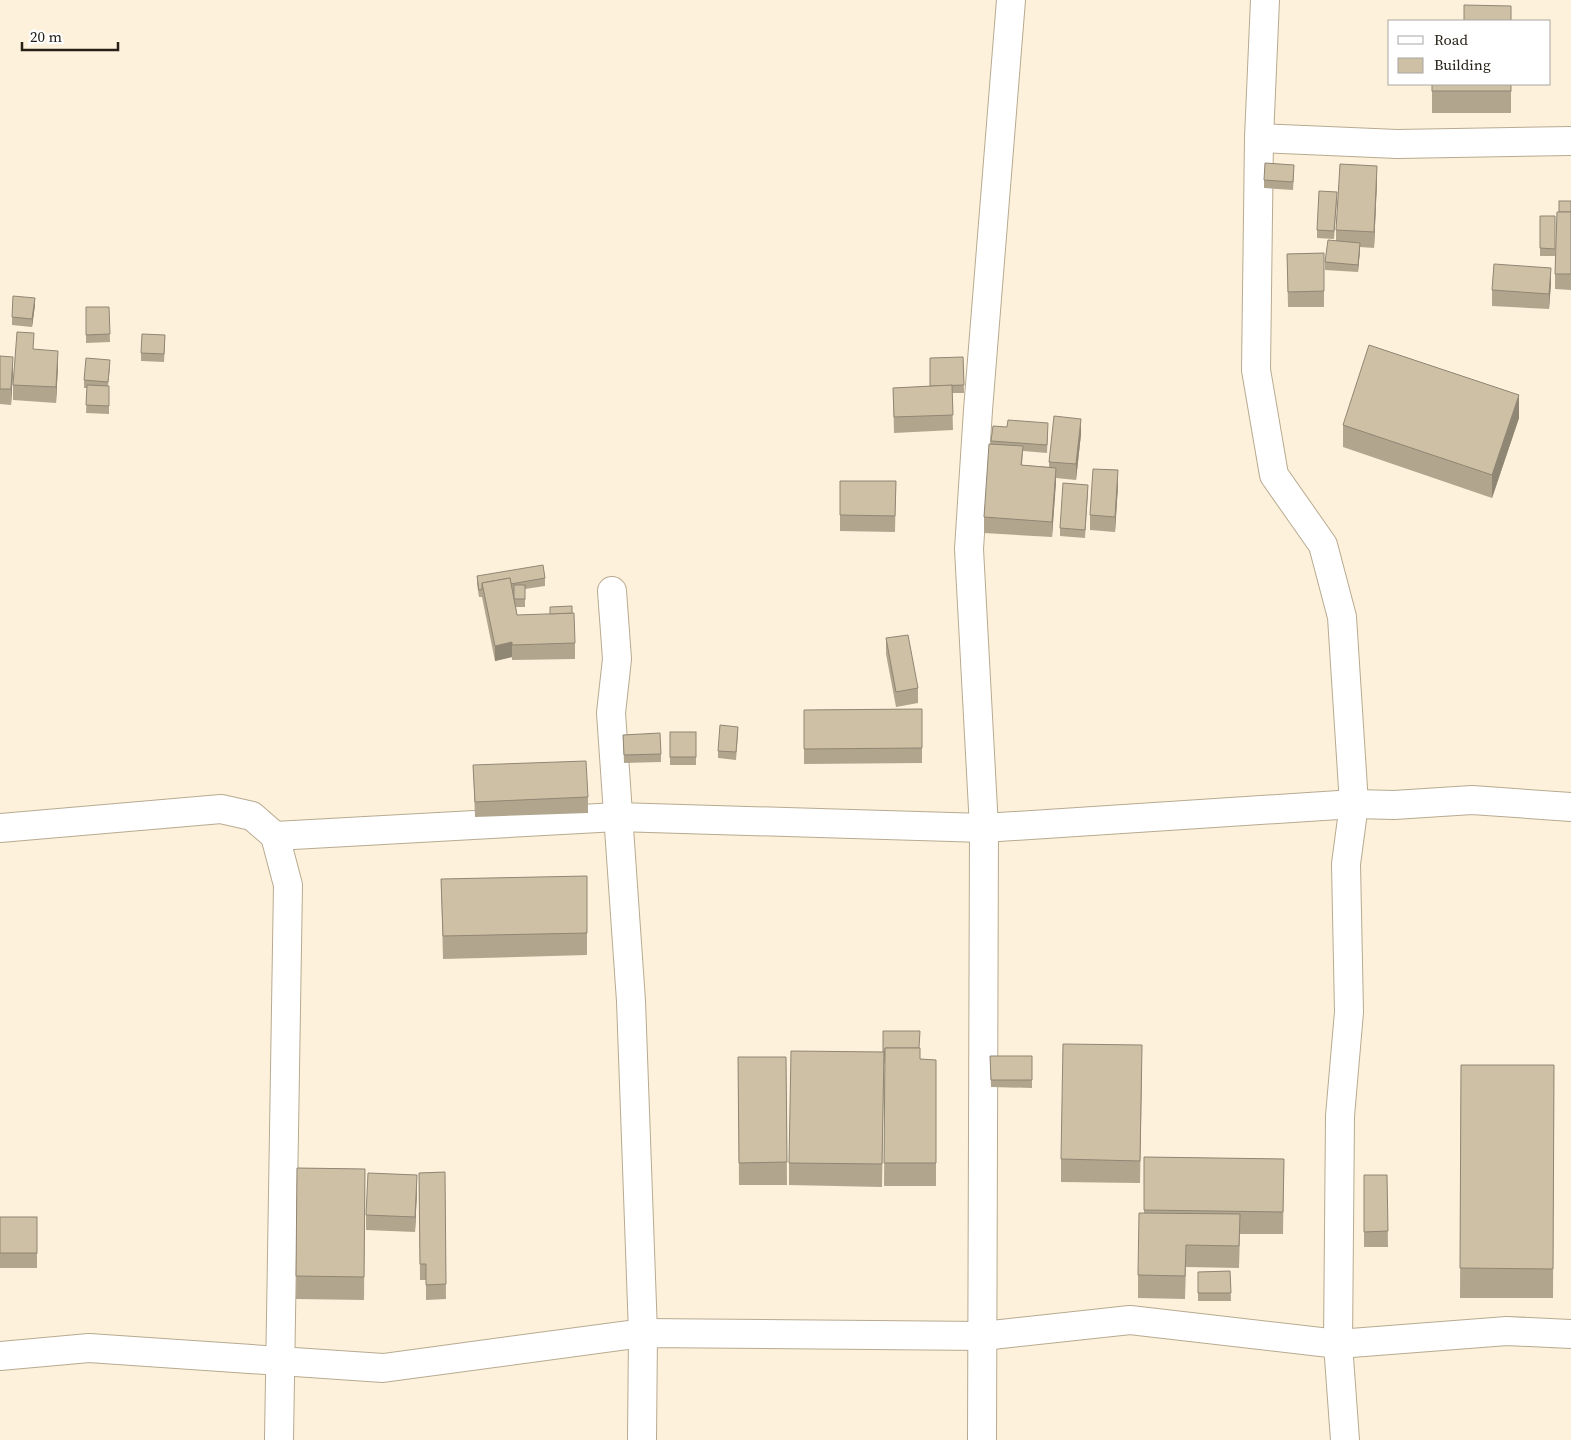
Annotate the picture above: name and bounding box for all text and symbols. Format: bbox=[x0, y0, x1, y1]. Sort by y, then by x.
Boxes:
scale bar bbox=[22, 20, 119, 52]
legend bbox=[1388, 20, 1551, 85]
text: 20 m bbox=[30, 26, 62, 47]
text: Road bbox=[1434, 29, 1468, 50]
text: Building bbox=[1434, 54, 1491, 75]

